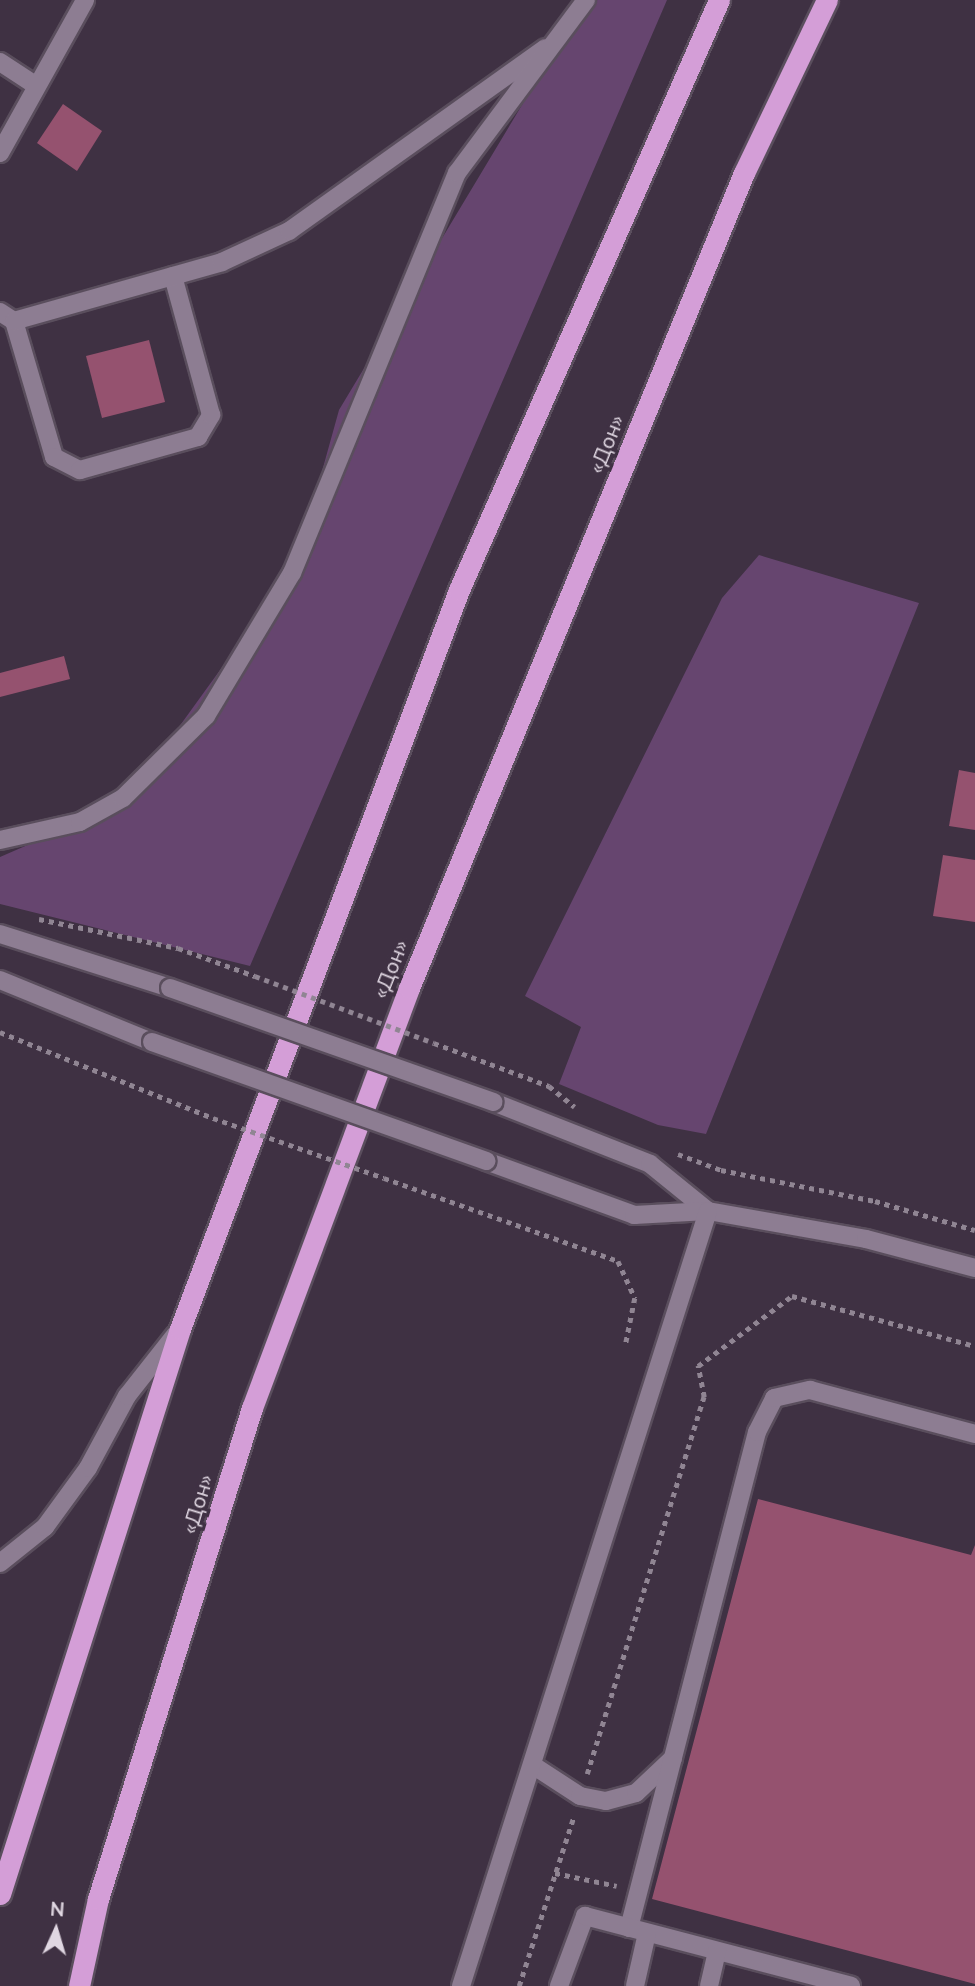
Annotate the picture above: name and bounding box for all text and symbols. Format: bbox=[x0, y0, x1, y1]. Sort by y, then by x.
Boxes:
street label: «Дон» bbox=[583, 411, 629, 477]
street label: «Дон» bbox=[367, 936, 413, 1002]
street label: «Дон» bbox=[176, 1471, 218, 1537]
north arrow bbox=[21, 1895, 91, 1965]
text: N bbox=[49, 1897, 65, 1922]

